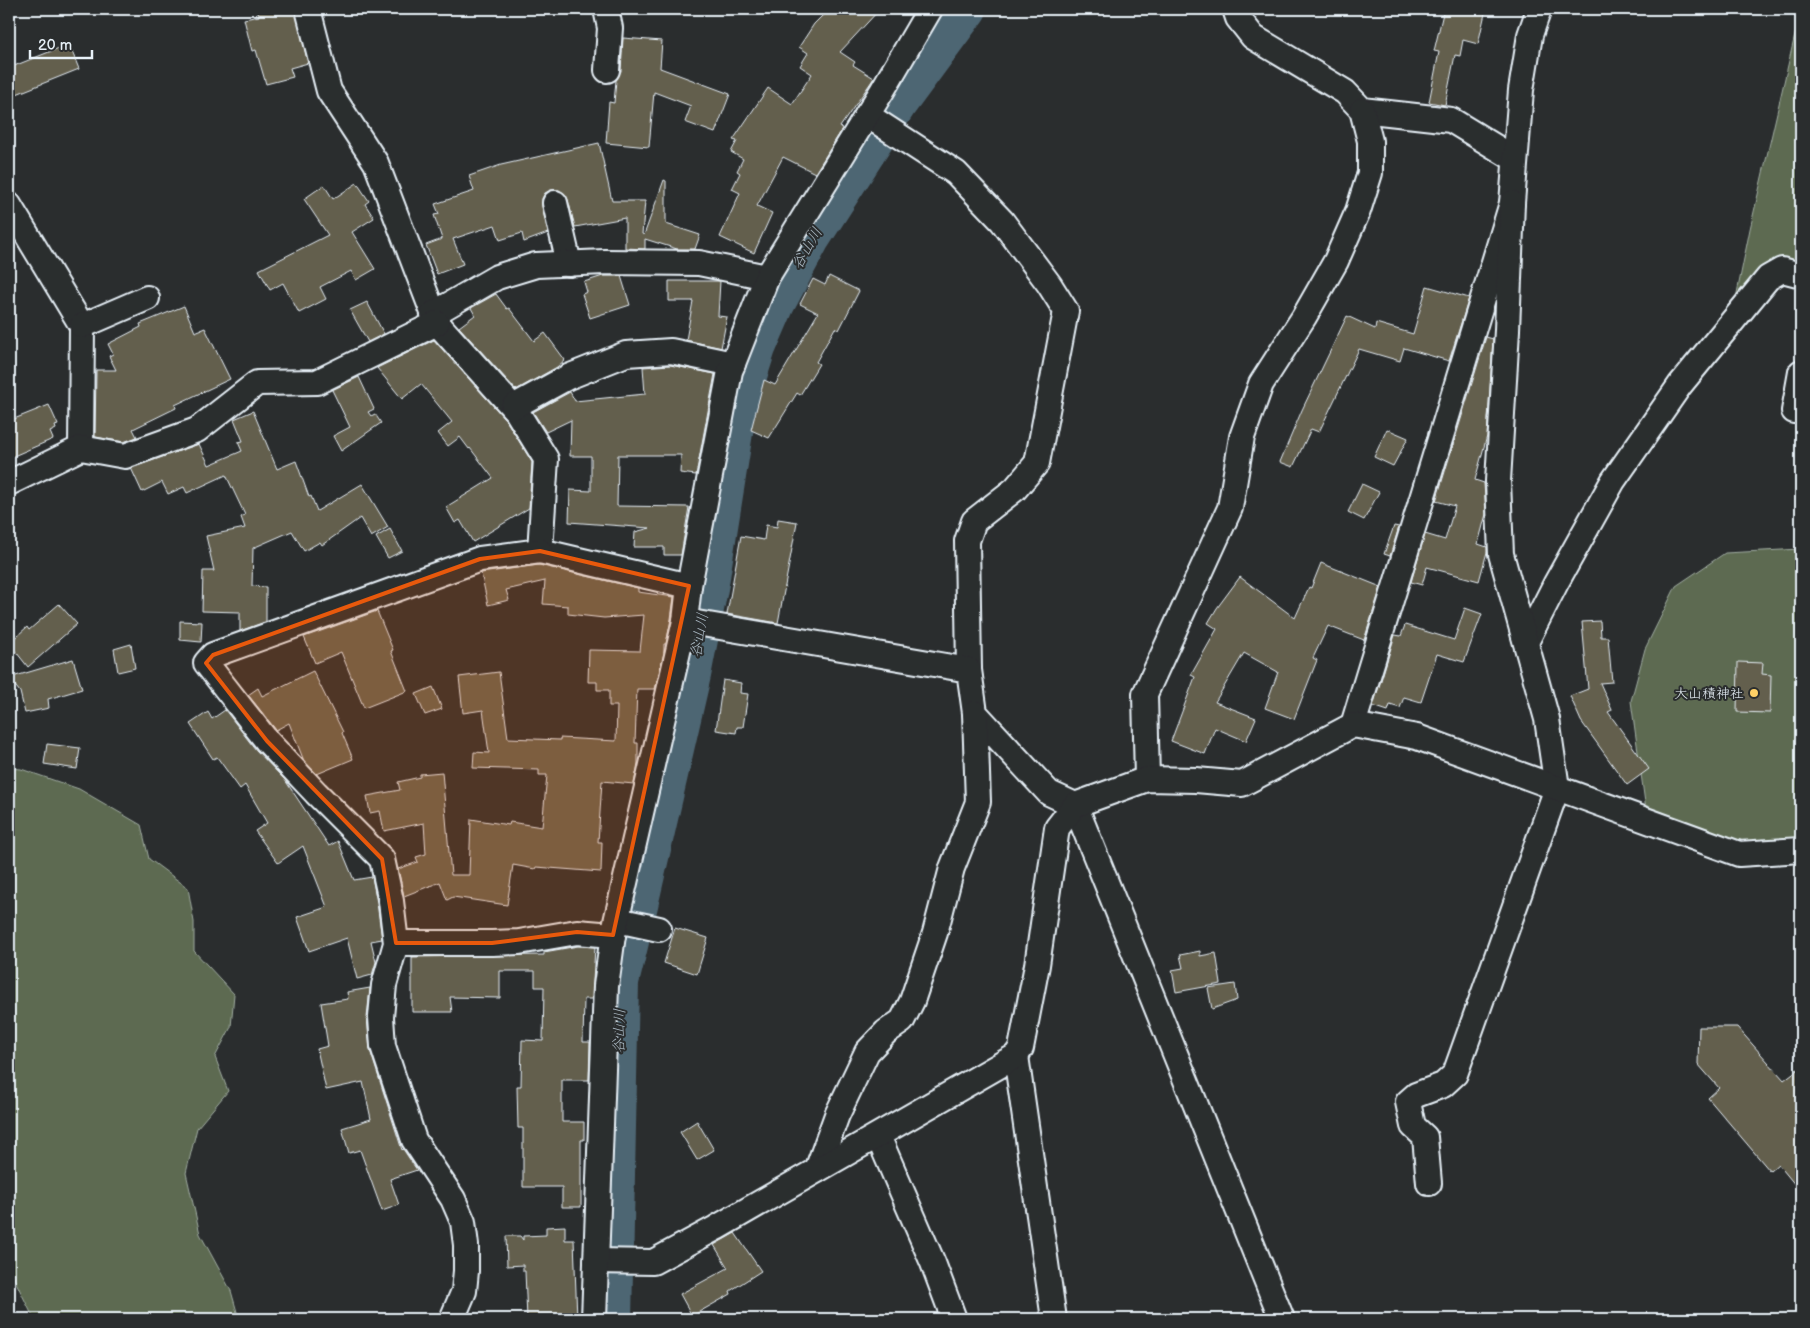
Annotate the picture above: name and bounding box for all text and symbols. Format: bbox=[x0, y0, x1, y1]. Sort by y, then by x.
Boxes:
scale bar bbox=[30, 28, 92, 60]
text: 20 m bbox=[38, 36, 72, 55]
water label: 谷山川 bbox=[788, 224, 827, 272]
water label: 谷山川 bbox=[686, 611, 713, 659]
place label: 大山積神社 bbox=[1674, 685, 1744, 702]
marker: 大山積神社 bbox=[1748, 687, 1760, 699]
water label: 谷山川 bbox=[610, 1008, 629, 1054]

